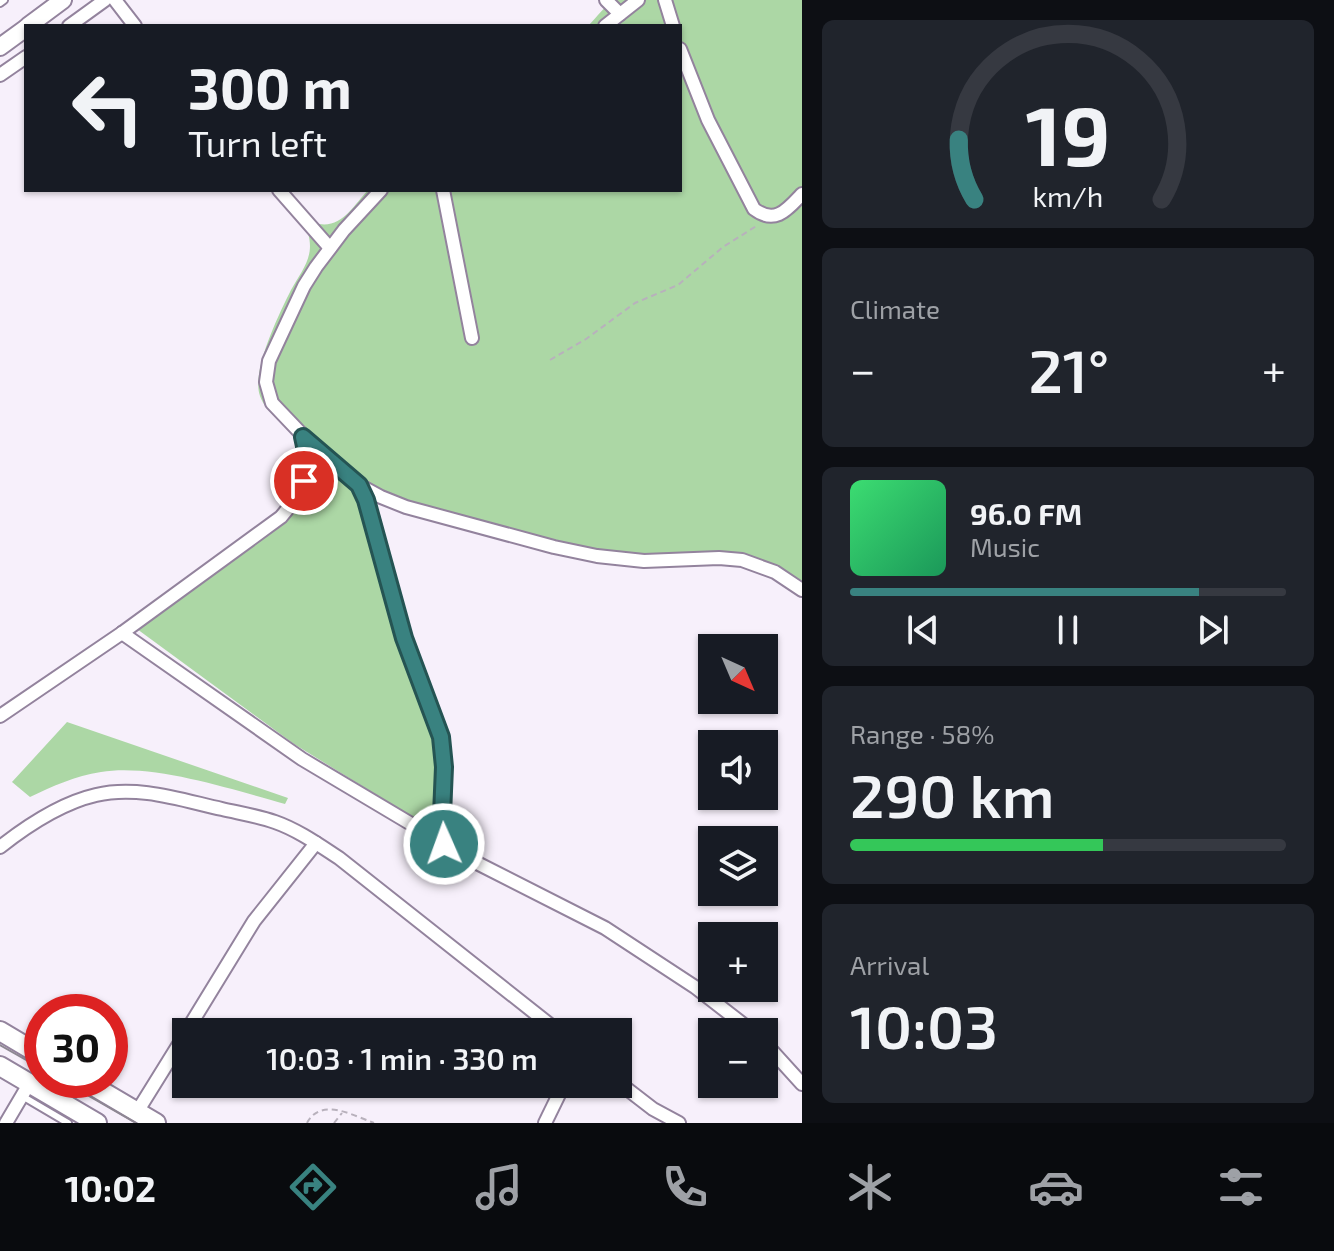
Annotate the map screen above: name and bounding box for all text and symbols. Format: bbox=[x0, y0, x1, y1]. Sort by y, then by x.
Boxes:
text: 300 m bbox=[188, 53, 352, 120]
icon: left bbox=[56, 56, 160, 160]
text: 19 bbox=[1025, 83, 1111, 183]
text: Turn left bbox=[188, 121, 327, 164]
text: km/h bbox=[1033, 178, 1103, 213]
text: Climate bbox=[850, 293, 940, 324]
text: 21° bbox=[1028, 333, 1109, 405]
text: − bbox=[850, 342, 876, 395]
text: + bbox=[1262, 342, 1286, 395]
pin bbox=[270, 447, 338, 515]
icon: arrive bbox=[282, 459, 326, 503]
text: 96.0 FM bbox=[970, 495, 1082, 531]
text: Music bbox=[970, 531, 1040, 562]
icon: previous bbox=[901, 608, 945, 652]
icon: pause bbox=[1046, 608, 1090, 652]
icon: next bbox=[1191, 608, 1235, 652]
north arrow bbox=[698, 634, 778, 714]
map controls bbox=[698, 634, 778, 1098]
text: Range · 58% bbox=[850, 718, 995, 749]
button: sound bbox=[698, 730, 778, 810]
text: 290 km bbox=[850, 758, 1055, 830]
position arrow bbox=[402, 802, 486, 886]
button: layers bbox=[698, 826, 778, 906]
button: + bbox=[698, 922, 778, 1002]
text: Arrival bbox=[850, 949, 929, 980]
text: 10:03 bbox=[850, 989, 998, 1061]
speed limit sign: 30 bbox=[24, 994, 128, 1098]
button: − bbox=[698, 1018, 778, 1098]
text: 10:03 · 1 min · 330 m bbox=[266, 1040, 538, 1076]
icon: directions bbox=[285, 1159, 341, 1215]
icon: music bbox=[471, 1159, 527, 1215]
icon: phone bbox=[657, 1159, 713, 1215]
icon: climate bbox=[842, 1159, 898, 1215]
icon: car bbox=[1028, 1159, 1084, 1215]
icon: filters bbox=[1213, 1159, 1269, 1215]
text: 10:02 bbox=[65, 1166, 156, 1209]

